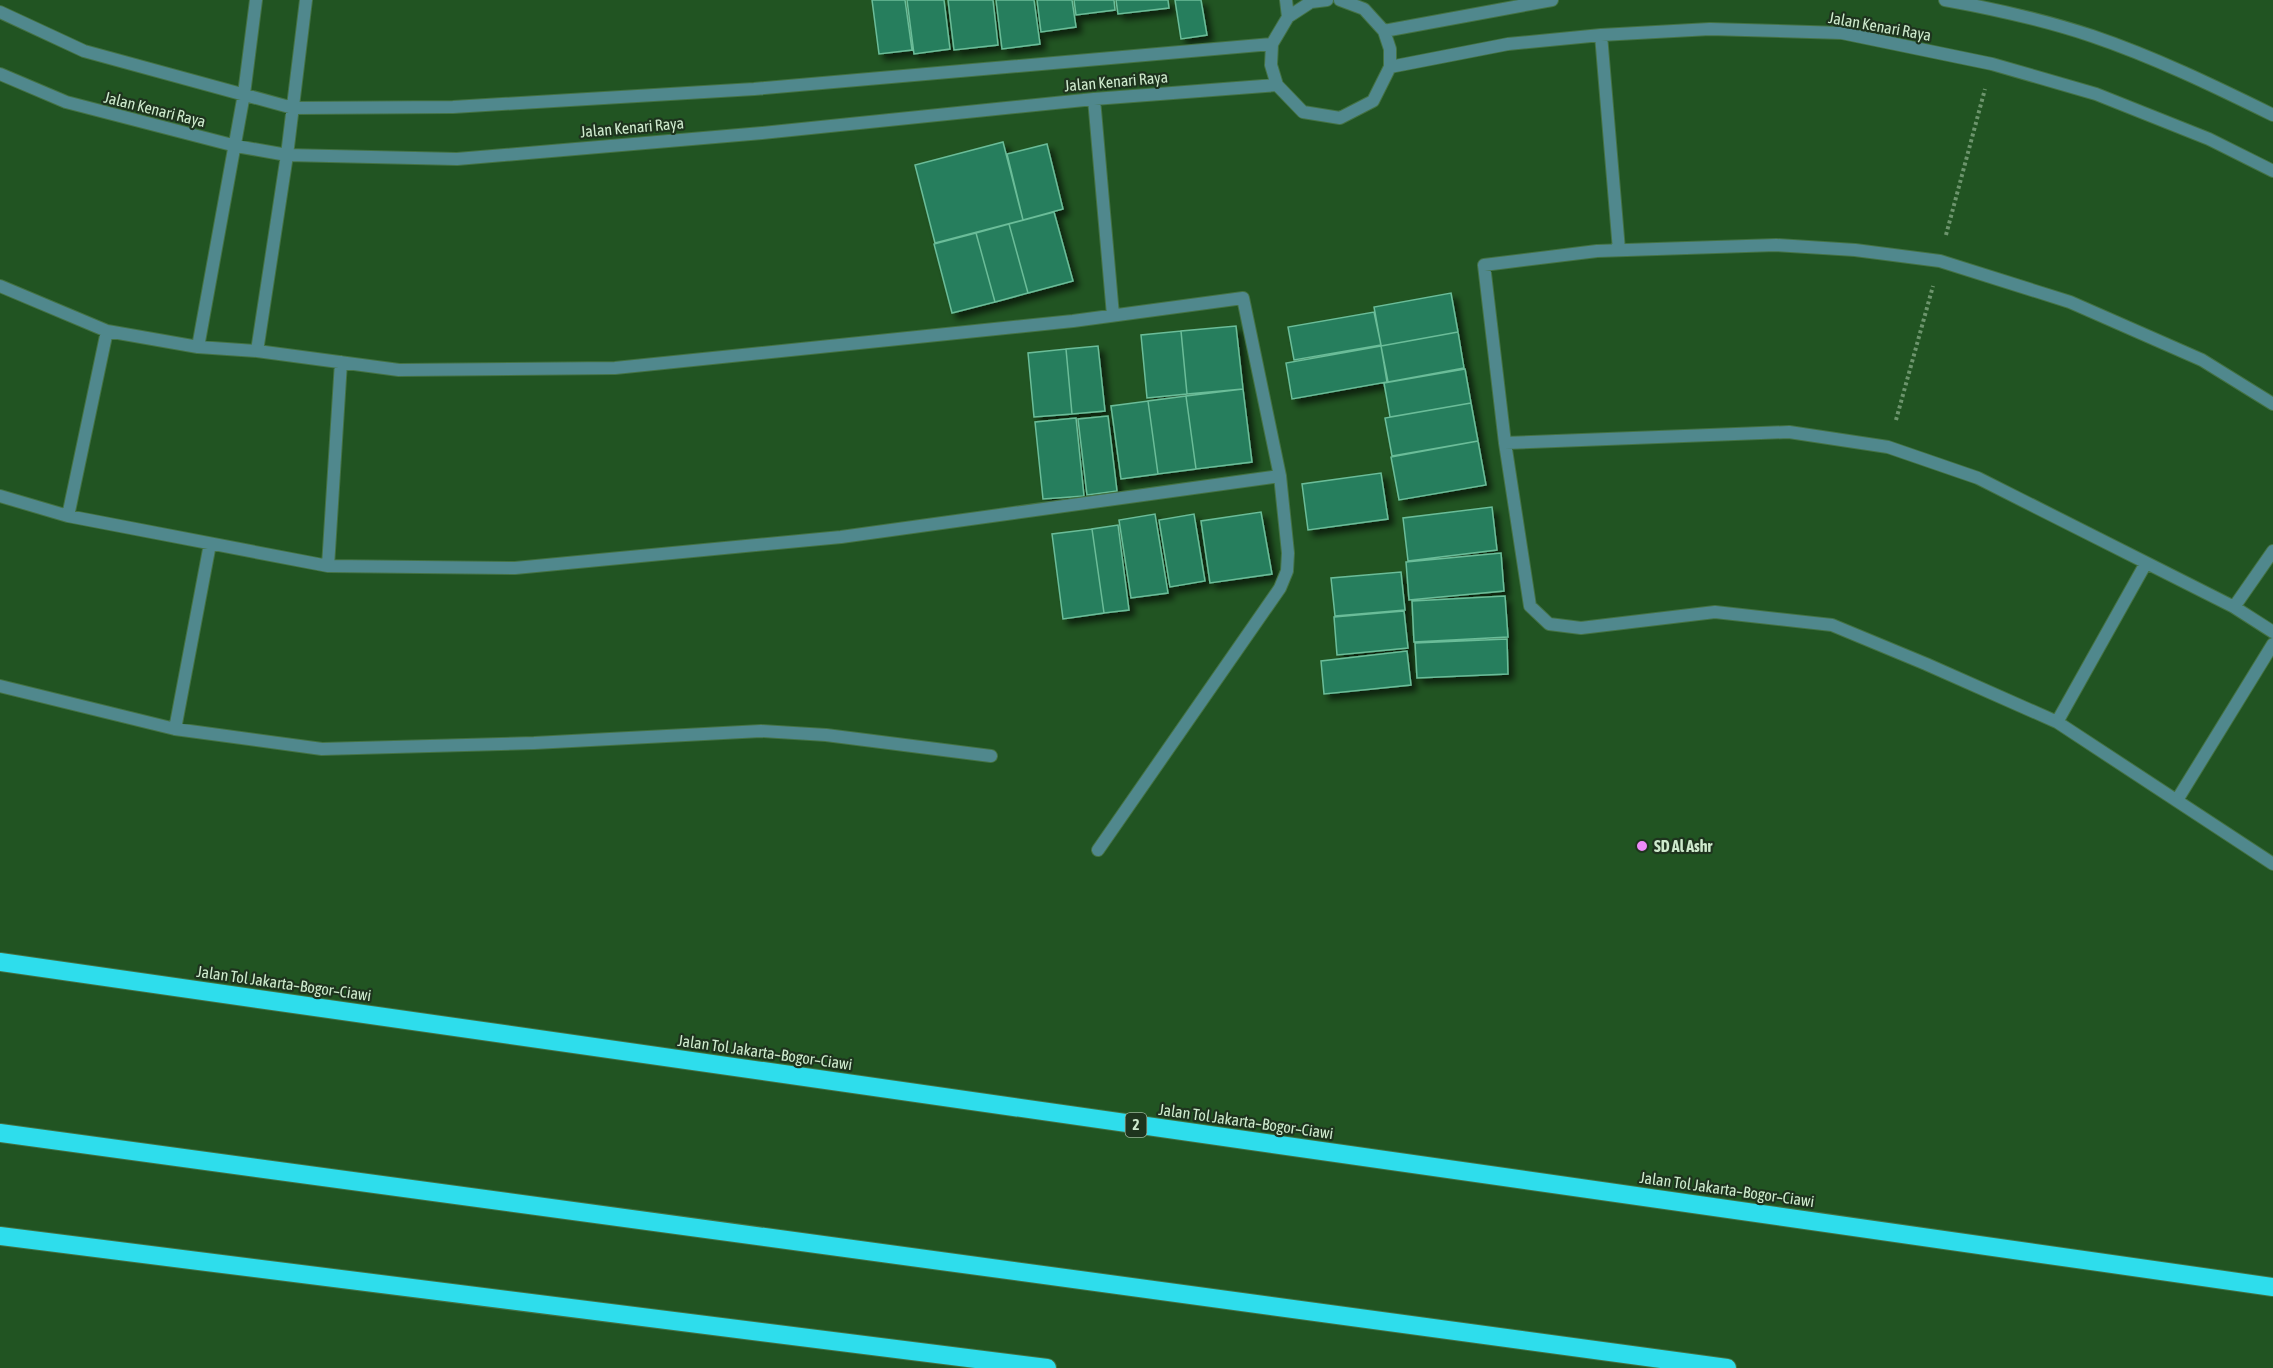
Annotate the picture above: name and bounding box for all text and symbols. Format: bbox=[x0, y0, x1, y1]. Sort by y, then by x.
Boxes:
street label: Jalan Kenari Raya bbox=[1827, 8, 1933, 45]
street label: Jalan Kenari Raya bbox=[1063, 67, 1169, 95]
street label: Jalan Kenari Raya bbox=[102, 88, 208, 131]
street label: Jalan Kenari Raya bbox=[579, 113, 685, 141]
place label: SD Al Ashr bbox=[1654, 837, 1712, 855]
marker: SD Al Ashr bbox=[1635, 839, 1649, 853]
street label: Jalan Tol Jakarta–Bogor–Ciawi bbox=[195, 962, 372, 1005]
street label: Jalan Tol Jakarta–Bogor–Ciawi bbox=[676, 1031, 853, 1074]
street label: Jalan Tol Jakarta–Bogor–Ciawi bbox=[1157, 1100, 1334, 1143]
road number: 2 bbox=[1126, 1113, 1146, 1137]
street label: Jalan Tol Jakarta–Bogor–Ciawi bbox=[1638, 1168, 1815, 1211]

